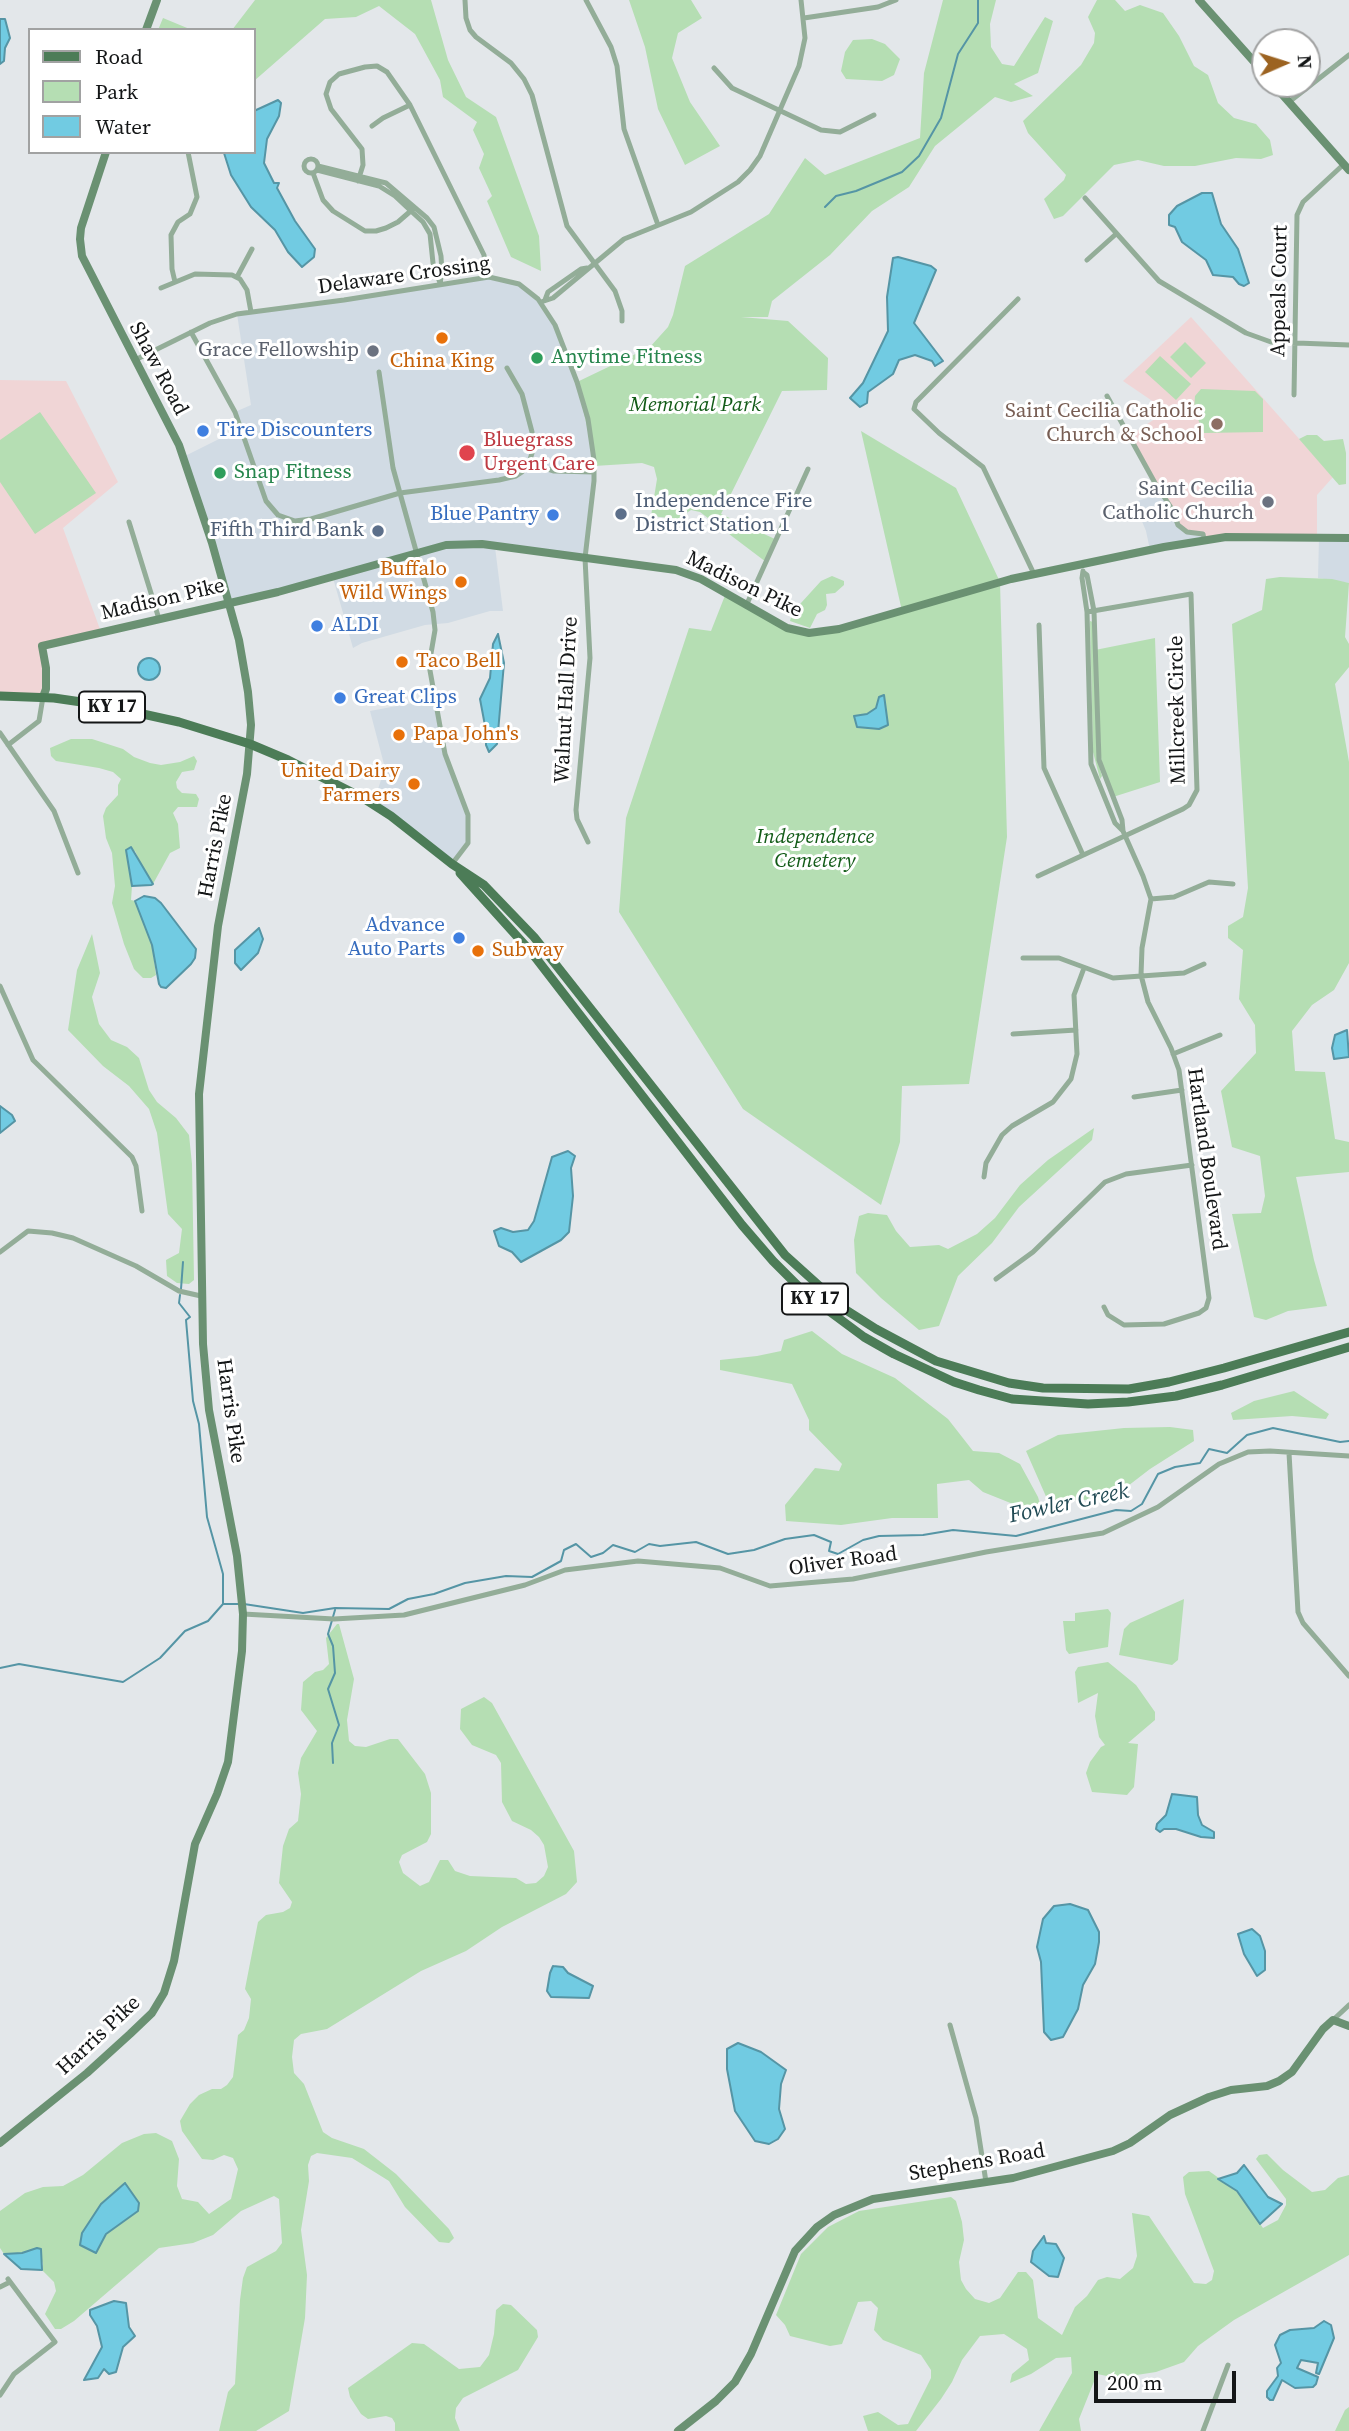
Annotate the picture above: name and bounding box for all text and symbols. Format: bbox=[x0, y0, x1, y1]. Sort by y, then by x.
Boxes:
legend bbox=[28, 28, 256, 154]
north arrow bbox=[1251, 28, 1321, 98]
text: Road bbox=[95, 42, 143, 71]
text: N bbox=[1292, 54, 1318, 70]
text: Park bbox=[95, 77, 138, 106]
text: Water bbox=[95, 112, 151, 141]
street label: Appeals Court bbox=[1266, 225, 1294, 357]
street label: Delaware Crossing bbox=[316, 251, 492, 301]
street label: Shaw Road bbox=[123, 318, 193, 420]
marker: China King bbox=[434, 330, 450, 346]
place label: Grace Fellowship bbox=[198, 338, 359, 364]
marker: Grace Fellowship bbox=[365, 343, 381, 359]
place label: Anytime Fitness bbox=[551, 345, 702, 371]
place label: China King bbox=[390, 349, 494, 375]
marker: Anytime Fitness bbox=[529, 350, 545, 366]
park label: Memorial Park bbox=[629, 393, 761, 419]
place label: Saint Cecilia Catholic Church & School bbox=[1005, 399, 1203, 449]
marker: Saint Cecilia Catholic Church & School bbox=[1209, 416, 1225, 432]
place label: Tire Discounters bbox=[217, 418, 372, 444]
marker: Tire Discounters bbox=[195, 423, 211, 439]
place label: Bluegrass Urgent Care bbox=[483, 428, 595, 478]
marker: Bluegrass Urgent Care bbox=[457, 443, 477, 463]
place label: Snap Fitness bbox=[234, 460, 352, 486]
marker: Snap Fitness bbox=[212, 465, 228, 481]
place label: Saint Cecilia Catholic Church bbox=[1102, 477, 1254, 527]
place label: Independence Fire District Station 1 bbox=[635, 489, 812, 539]
marker: Saint Cecilia Catholic Church bbox=[1260, 494, 1276, 510]
place label: Blue Pantry bbox=[430, 502, 539, 528]
marker: Independence Fire District Station 1 bbox=[613, 506, 629, 522]
marker: Blue Pantry bbox=[545, 507, 561, 523]
place label: Fifth Third Bank bbox=[210, 518, 364, 544]
marker: Fifth Third Bank bbox=[370, 523, 386, 539]
street label: Madison Pike bbox=[682, 546, 806, 624]
place label: Buffalo Wild Wings bbox=[339, 557, 447, 607]
street label: Madison Pike bbox=[99, 574, 227, 626]
marker: Buffalo Wild Wings bbox=[453, 574, 469, 590]
place label: ALDI bbox=[331, 613, 379, 639]
street label: Walnut Hall Drive bbox=[550, 616, 584, 784]
marker: ALDI bbox=[309, 618, 325, 634]
street label: Millcreek Circle bbox=[1164, 635, 1192, 785]
place label: Taco Bell bbox=[416, 649, 501, 675]
marker: Taco Bell bbox=[394, 654, 410, 670]
place label: Great Clips bbox=[354, 685, 457, 711]
marker: Great Clips bbox=[332, 690, 348, 706]
road number: KY 17 bbox=[79, 692, 145, 722]
place label: Papa John's bbox=[413, 722, 519, 748]
marker: Papa John's bbox=[391, 727, 407, 743]
place label: United Dairy Farmers bbox=[280, 759, 400, 809]
marker: United Dairy Farmers bbox=[406, 776, 422, 792]
street label: Harris Pike bbox=[194, 792, 238, 900]
park label: Independence Cemetery bbox=[756, 825, 874, 875]
place label: Advance Auto Parts bbox=[348, 913, 445, 963]
marker: Advance Auto Parts bbox=[451, 930, 467, 946]
place label: Subway bbox=[492, 938, 564, 964]
marker: Subway bbox=[470, 943, 486, 959]
street label: Hartland Boulevard bbox=[1181, 1066, 1231, 1252]
road number: KY 17 bbox=[782, 1284, 848, 1315]
street label: Harris Pike bbox=[210, 1357, 250, 1465]
water label: Fowler Creek bbox=[1007, 1478, 1131, 1530]
street label: Oliver Road bbox=[787, 1542, 899, 1582]
street label: Harris Pike bbox=[52, 1991, 146, 2081]
street label: Stephens Road bbox=[907, 2139, 1047, 2187]
scale bar bbox=[1097, 2358, 1239, 2402]
text: 200 m bbox=[1107, 2368, 1162, 2397]

